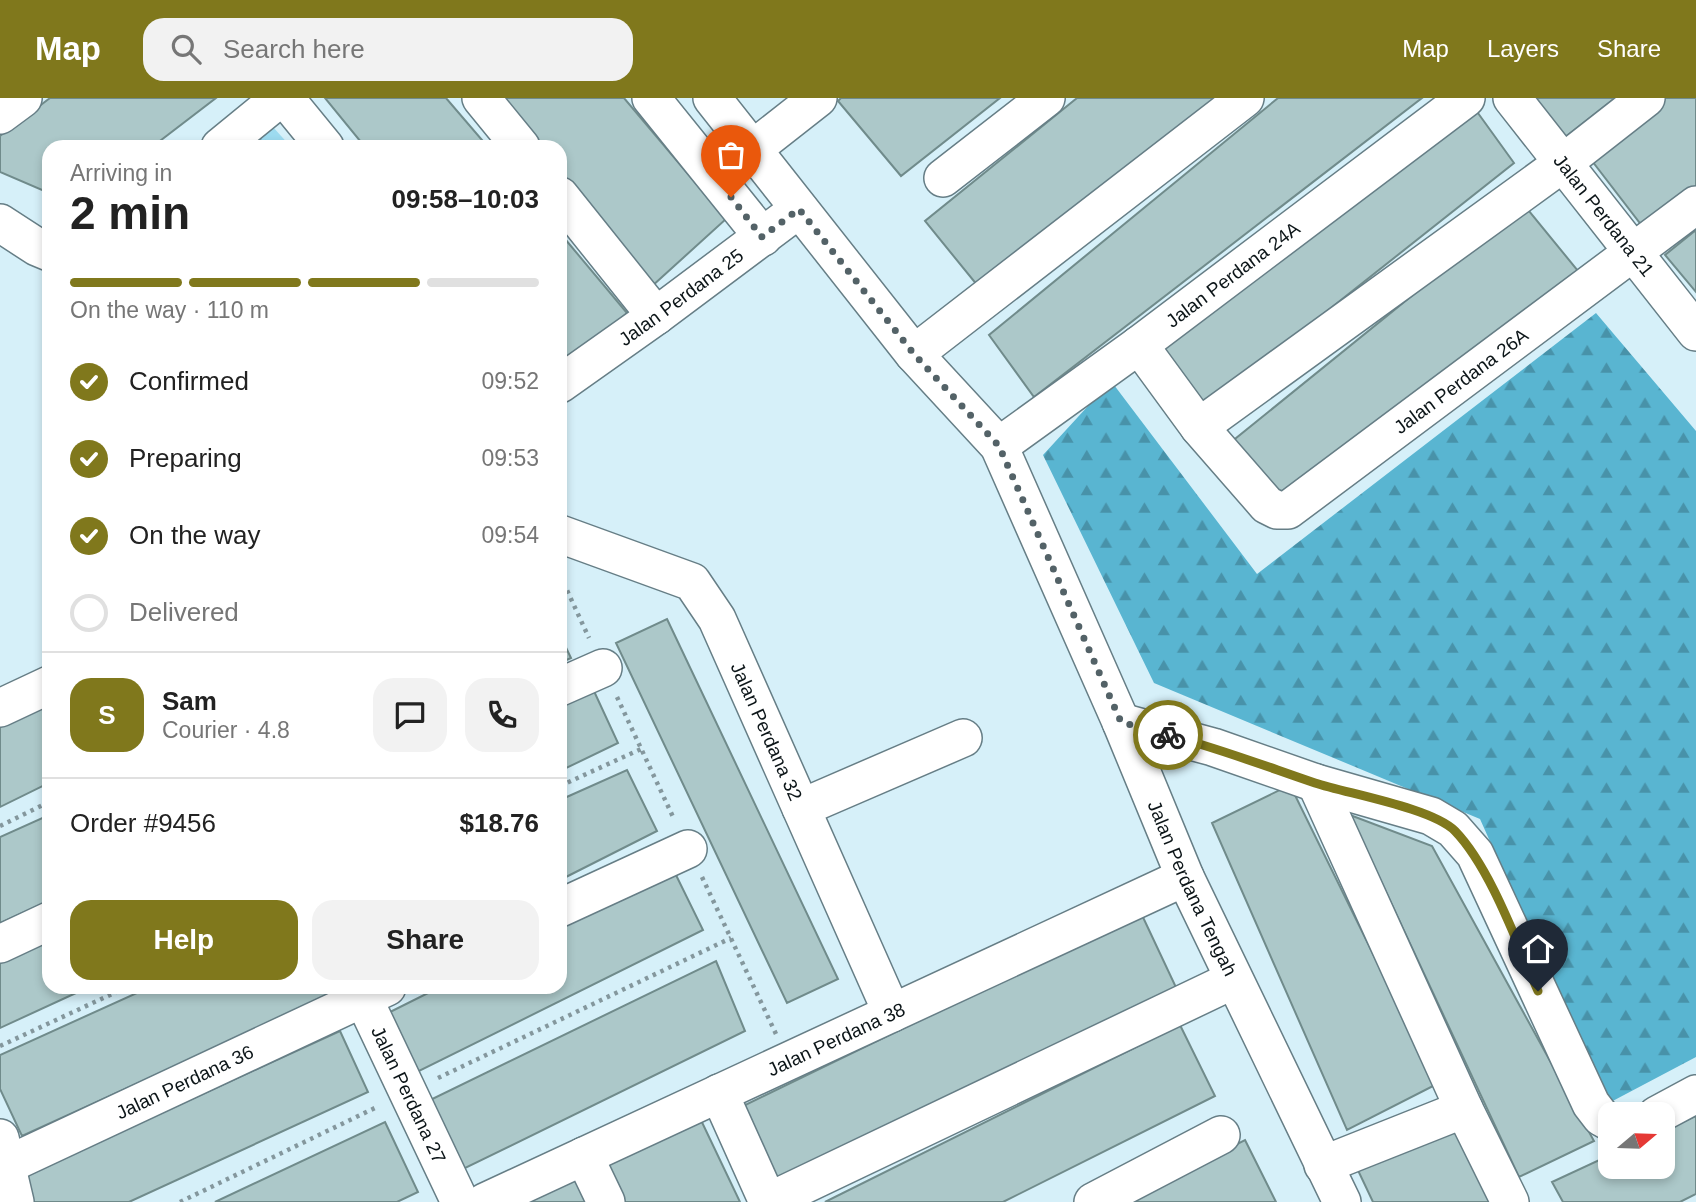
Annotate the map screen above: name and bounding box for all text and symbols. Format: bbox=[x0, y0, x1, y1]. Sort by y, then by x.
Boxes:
search box bbox=[143, 18, 633, 81]
text: Map bbox=[35, 30, 101, 67]
icon: search bbox=[167, 30, 205, 68]
text: Search here bbox=[223, 34, 365, 64]
text: Map bbox=[1402, 35, 1449, 62]
text: Layers bbox=[1487, 35, 1559, 62]
text: Share bbox=[1597, 35, 1661, 62]
pin bbox=[701, 125, 761, 197]
icon: bag bbox=[712, 136, 750, 174]
street label: Jalan Perdana 21 bbox=[1549, 150, 1658, 281]
text: Arriving in bbox=[70, 160, 172, 186]
text: 09:58–10:03 bbox=[392, 184, 539, 214]
text: 2 min bbox=[70, 187, 190, 239]
street label: Jalan Perdana 24A bbox=[1162, 217, 1304, 332]
street label: Jalan Perdana 25 bbox=[615, 245, 747, 350]
text: On the way · 110 m bbox=[70, 297, 269, 323]
street label: Jalan Perdana 26A bbox=[1390, 324, 1532, 438]
icon: check bbox=[70, 363, 108, 401]
text: Confirmed bbox=[129, 366, 249, 396]
text: 09:52 bbox=[481, 368, 539, 394]
icon: check bbox=[70, 440, 108, 478]
text: Preparing bbox=[129, 443, 242, 473]
text: 09:53 bbox=[481, 445, 539, 471]
icon: check bbox=[70, 517, 108, 555]
text: On the way bbox=[129, 520, 261, 550]
text: 09:54 bbox=[481, 522, 539, 548]
text: Delivered bbox=[129, 597, 239, 627]
street label: Jalan Perdana 32 bbox=[727, 659, 806, 804]
button: chat bbox=[373, 678, 447, 752]
button: phone bbox=[465, 678, 539, 752]
text: Sam bbox=[162, 686, 217, 716]
text: S bbox=[98, 700, 116, 730]
courier bbox=[1133, 700, 1203, 770]
icon: bike bbox=[1149, 716, 1187, 754]
text: Courier · 4.8 bbox=[162, 717, 290, 743]
street label: Jalan Perdana Tengah bbox=[1144, 798, 1241, 979]
text: Order #9456 bbox=[70, 808, 216, 838]
text: $18.76 bbox=[459, 808, 539, 838]
button: Help bbox=[70, 900, 298, 980]
button: Share bbox=[312, 900, 539, 980]
pin bbox=[1508, 919, 1568, 991]
icon: home bbox=[1519, 930, 1557, 968]
street label: Jalan Perdana 38 bbox=[764, 999, 908, 1080]
street label: Jalan Perdana 27 bbox=[367, 1023, 450, 1167]
street label: Jalan Perdana 36 bbox=[113, 1041, 257, 1123]
north arrow bbox=[1598, 1102, 1675, 1180]
map controls bbox=[1598, 1102, 1675, 1179]

